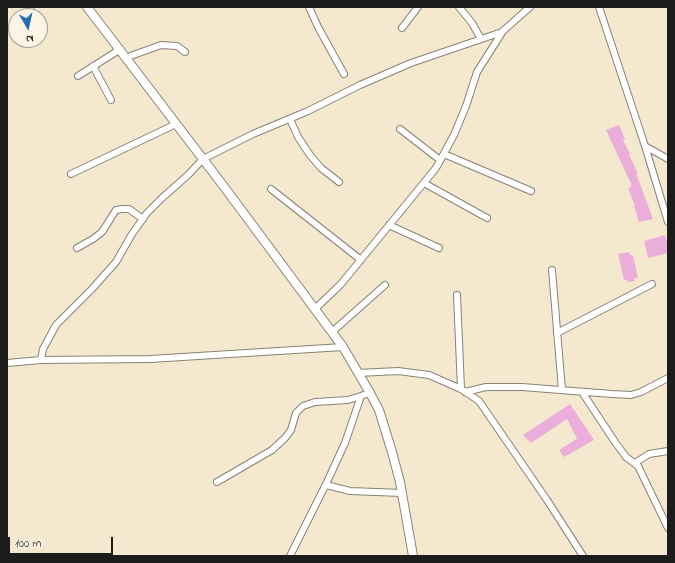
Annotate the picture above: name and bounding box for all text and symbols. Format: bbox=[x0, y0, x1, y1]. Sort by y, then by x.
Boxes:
north arrow bbox=[8, 8, 48, 48]
text: N bbox=[25, 30, 35, 47]
scale bar bbox=[10, 529, 115, 555]
text: 100 m bbox=[15, 535, 42, 553]

